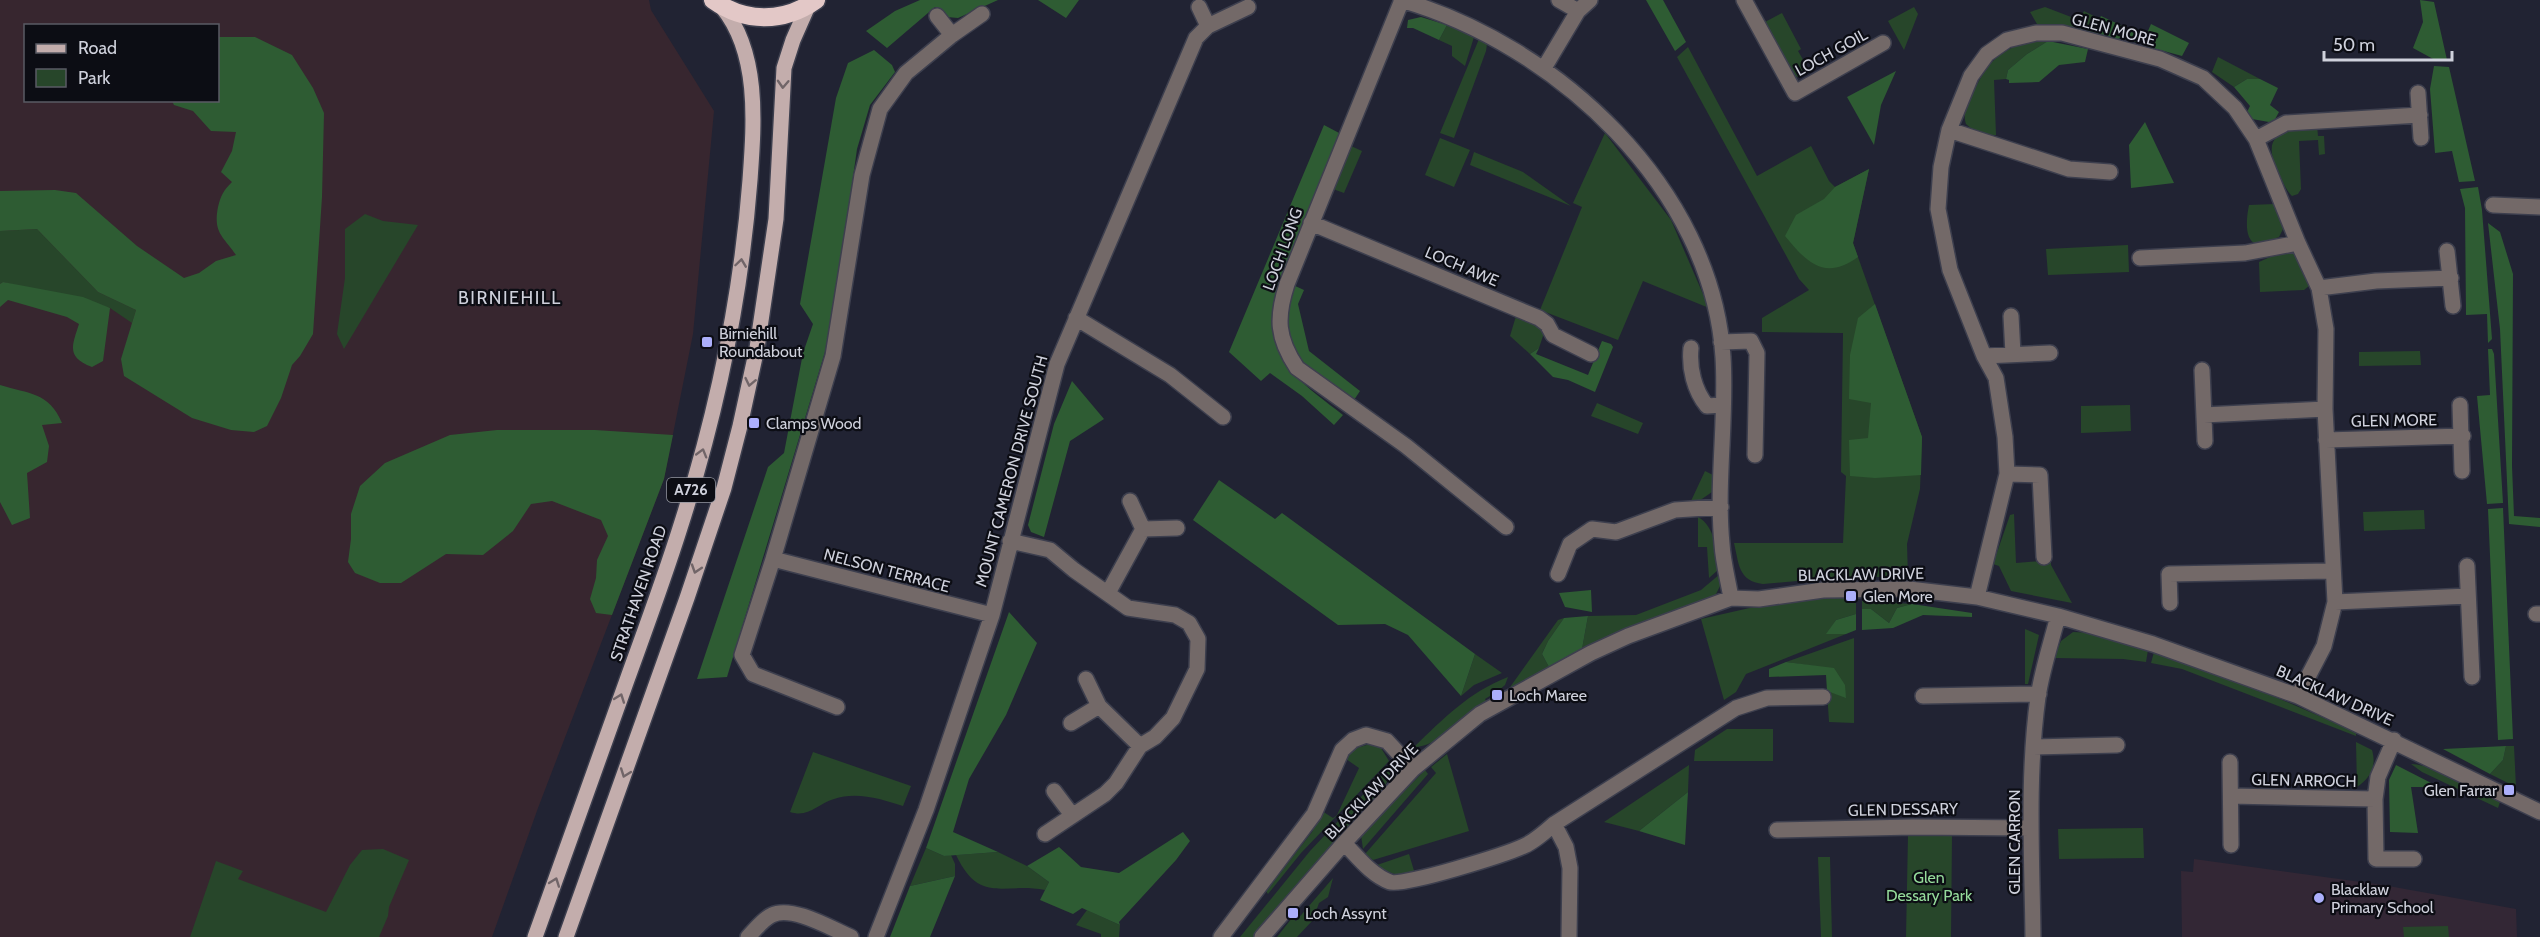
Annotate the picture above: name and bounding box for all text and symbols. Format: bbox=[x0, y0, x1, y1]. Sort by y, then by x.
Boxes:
street label: GLEN MORE bbox=[2070, 9, 2158, 50]
legend bbox=[24, 24, 219, 102]
scale bar bbox=[2324, 24, 2452, 62]
street label: LOCH GOIL bbox=[1792, 25, 1871, 80]
text: 50 m bbox=[2333, 34, 2375, 56]
text: Road bbox=[78, 37, 117, 59]
text: Park bbox=[78, 67, 111, 89]
one-way arrow bbox=[777, 80, 790, 89]
street label: LOCH LONG bbox=[1259, 205, 1306, 293]
street label: LOCH AWE bbox=[1422, 242, 1502, 290]
one-way arrow bbox=[734, 258, 746, 267]
district label: BIRNIEHILL bbox=[458, 287, 562, 309]
place label: Birniehill Roundabout bbox=[719, 324, 803, 361]
marker: Birniehill Roundabout bbox=[700, 335, 714, 349]
street label: MOUNT CAMERON DRIVE SOUTH bbox=[971, 353, 1052, 589]
one-way arrow bbox=[744, 377, 757, 387]
street label: GLEN MORE bbox=[2351, 410, 2437, 431]
place label: Clamps Wood bbox=[766, 414, 861, 433]
marker: Clamps Wood bbox=[747, 416, 761, 430]
one-way arrow bbox=[695, 449, 707, 459]
road number: A726 bbox=[667, 478, 715, 502]
street label: STRATHAVEN ROAD bbox=[606, 523, 671, 663]
street label: NELSON TERRACE bbox=[822, 545, 952, 596]
one-way arrow bbox=[691, 563, 704, 574]
street label: BLACKLAW DRIVE bbox=[1798, 564, 1924, 585]
place label: Glen More bbox=[1863, 587, 1933, 606]
marker: Glen More bbox=[1844, 589, 1858, 603]
street label: BLACKLAW DRIVE bbox=[2273, 661, 2396, 730]
place label: Loch Maree bbox=[1509, 686, 1587, 705]
marker: Loch Maree bbox=[1490, 688, 1504, 702]
one-way arrow bbox=[613, 693, 626, 704]
street label: BLACKLAW DRIVE bbox=[1321, 739, 1422, 843]
one-way arrow bbox=[619, 767, 632, 778]
street label: GLEN ARROCH bbox=[2251, 770, 2357, 791]
place label: Glen Farrar bbox=[2424, 781, 2498, 800]
marker: Glen Farrar bbox=[2502, 783, 2516, 797]
street label: GLEN CARRON bbox=[2005, 789, 2024, 895]
street label: GLEN DESSARY bbox=[1848, 799, 1959, 820]
park label: Glen Dessary Park bbox=[1886, 868, 1973, 905]
one-way arrow bbox=[548, 877, 560, 888]
place label: Blacklaw Primary School bbox=[2331, 880, 2434, 917]
marker: Blacklaw Primary School bbox=[2312, 891, 2326, 905]
place label: Loch Assynt bbox=[1305, 904, 1387, 923]
marker: Loch Assynt bbox=[1286, 906, 1300, 920]

